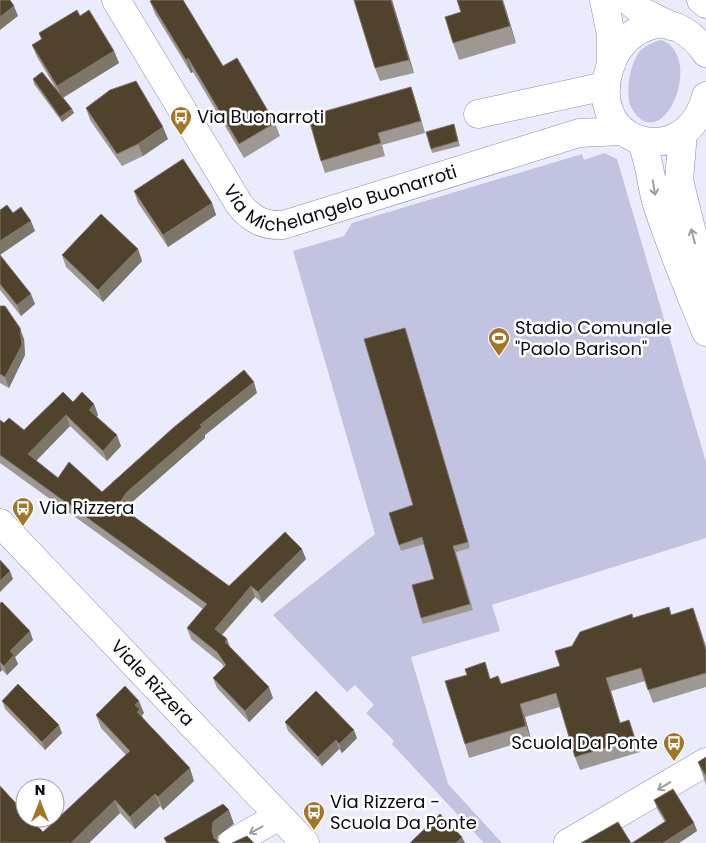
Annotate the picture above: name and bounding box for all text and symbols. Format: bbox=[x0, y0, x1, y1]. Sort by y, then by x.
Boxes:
place label: Via Buonarroti bbox=[197, 104, 324, 129]
bus stop icon: Via Buonarroti bbox=[169, 105, 193, 136]
street label: Via Michelangelo Buonarroti bbox=[217, 159, 471, 189]
text: Via Michelangelo Buonarroti bbox=[218, 159, 460, 237]
one-way arrow bbox=[649, 179, 659, 195]
one-way arrow bbox=[688, 228, 697, 244]
place label: Stadio Comunale "Paolo Barison" bbox=[515, 315, 672, 361]
sports icon: Stadio Comunale "Paolo Barison" bbox=[487, 326, 511, 357]
place label: Via Rizzera bbox=[39, 495, 134, 520]
bus stop icon: Via Rizzera bbox=[11, 496, 35, 527]
street label: Viale Rizzera bbox=[105, 634, 200, 731]
place label: Scuola Da Ponte bbox=[511, 730, 658, 755]
bus stop icon: Scuola Da Ponte bbox=[662, 731, 686, 762]
north arrow bbox=[15, 778, 65, 828]
text: N bbox=[35, 780, 45, 800]
one-way arrow bbox=[657, 782, 671, 792]
place label: Via Rizzera - Scuola Da Ponte bbox=[330, 789, 477, 835]
bus stop icon: Via Rizzera - Scuola Da Ponte bbox=[302, 800, 326, 831]
one-way arrow bbox=[249, 825, 263, 835]

